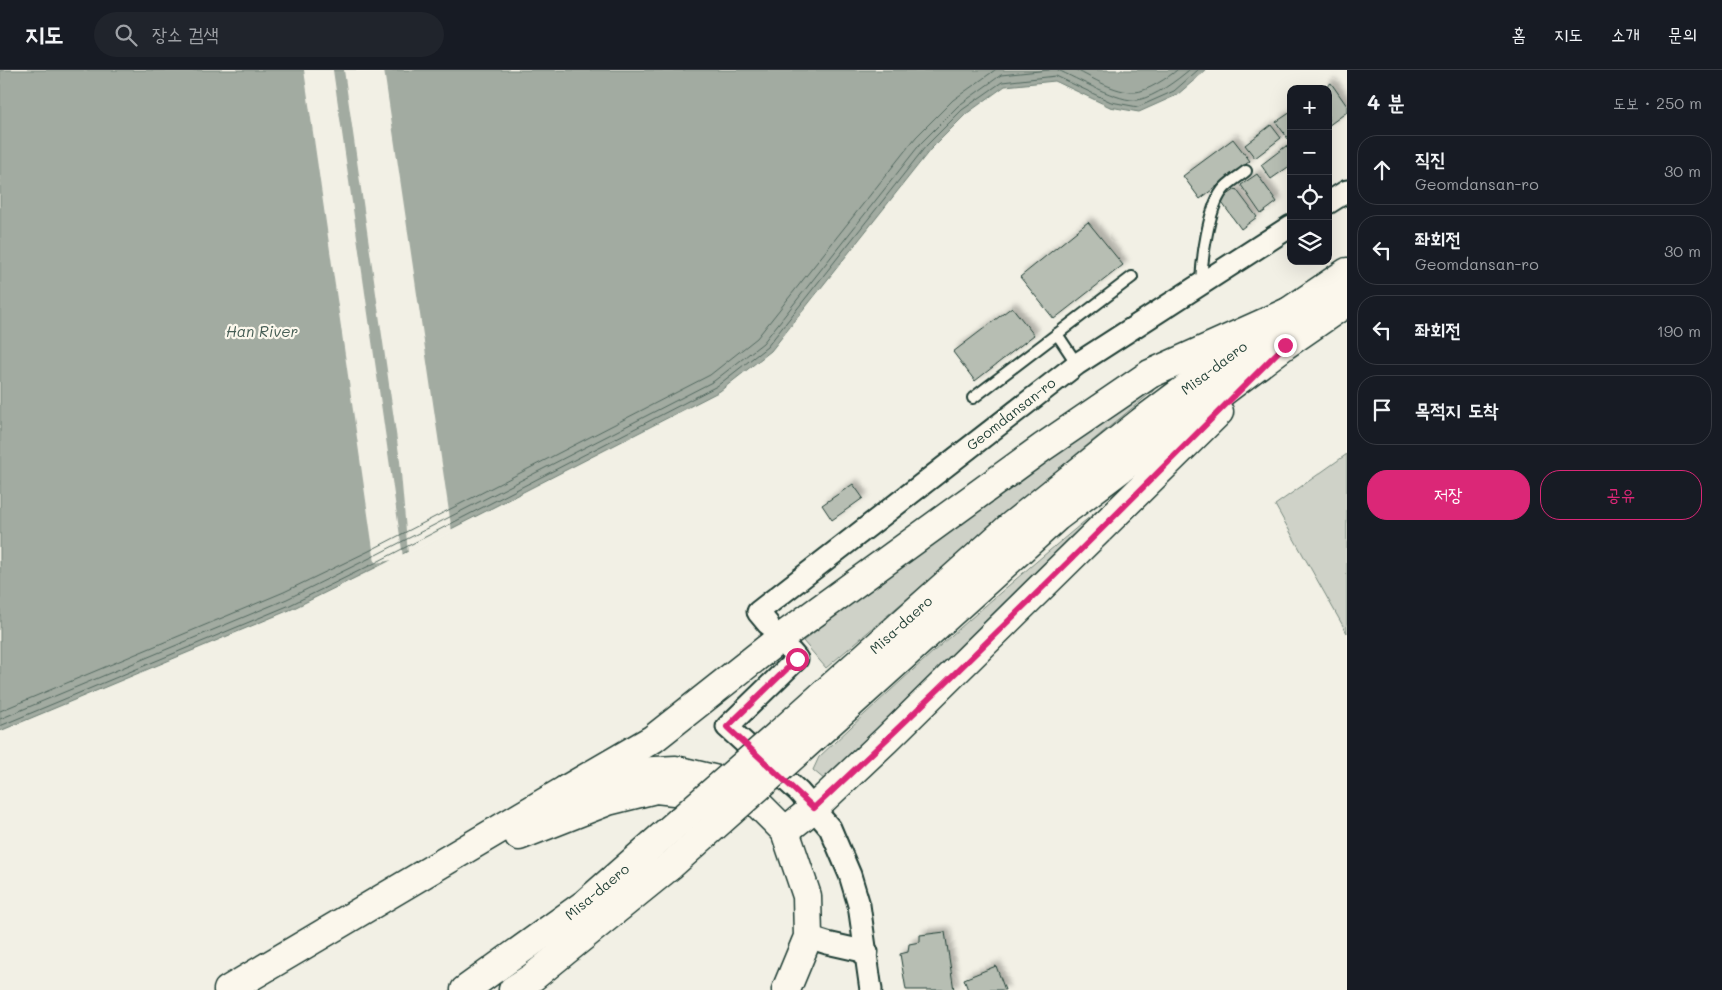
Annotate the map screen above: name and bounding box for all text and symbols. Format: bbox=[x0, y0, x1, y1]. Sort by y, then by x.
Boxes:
search box bbox=[94, 12, 444, 57]
text: 지도 bbox=[25, 18, 64, 49]
icon: search bbox=[112, 21, 140, 49]
text: 장소 검색 bbox=[152, 21, 219, 46]
text: 홈 bbox=[1512, 22, 1526, 46]
text: 지도 bbox=[1554, 22, 1583, 46]
text: 소개 bbox=[1611, 22, 1640, 46]
text: 문의 bbox=[1668, 22, 1697, 46]
map controls bbox=[1287, 85, 1332, 265]
button: + bbox=[1287, 85, 1332, 130]
text: 4 분 bbox=[1367, 88, 1405, 115]
text: 도보 · 250 m bbox=[1613, 92, 1702, 113]
button: − bbox=[1287, 130, 1332, 175]
text: 직진 bbox=[1415, 146, 1446, 171]
icon: ahead bbox=[1368, 156, 1396, 184]
text: 30 m bbox=[1664, 160, 1701, 181]
text: Geomdansan-ro bbox=[1415, 173, 1539, 194]
button: locate bbox=[1287, 175, 1332, 220]
button: layers bbox=[1287, 220, 1332, 265]
text: 좌회전 bbox=[1415, 226, 1461, 251]
icon: left bbox=[1368, 236, 1396, 264]
text: 30 m bbox=[1664, 240, 1701, 261]
text: Geomdansan-ro bbox=[1415, 253, 1539, 274]
icon: left bbox=[1368, 316, 1396, 344]
text: 좌회전 bbox=[1415, 317, 1461, 342]
text: 190 m bbox=[1657, 320, 1701, 341]
water label: Han River bbox=[226, 321, 299, 341]
route end bbox=[1274, 334, 1297, 357]
street label: Misa-daero bbox=[1177, 336, 1251, 399]
street label: Geomdansan-ro bbox=[962, 373, 1059, 454]
icon: arrive bbox=[1368, 396, 1396, 424]
text: 목적지 도착 bbox=[1415, 397, 1498, 422]
button: 저장 bbox=[1367, 470, 1530, 520]
button: 공유 bbox=[1540, 470, 1702, 520]
street label: Misa-daero bbox=[865, 591, 936, 658]
route start bbox=[786, 648, 809, 671]
street label: Misa-daero bbox=[561, 859, 633, 924]

